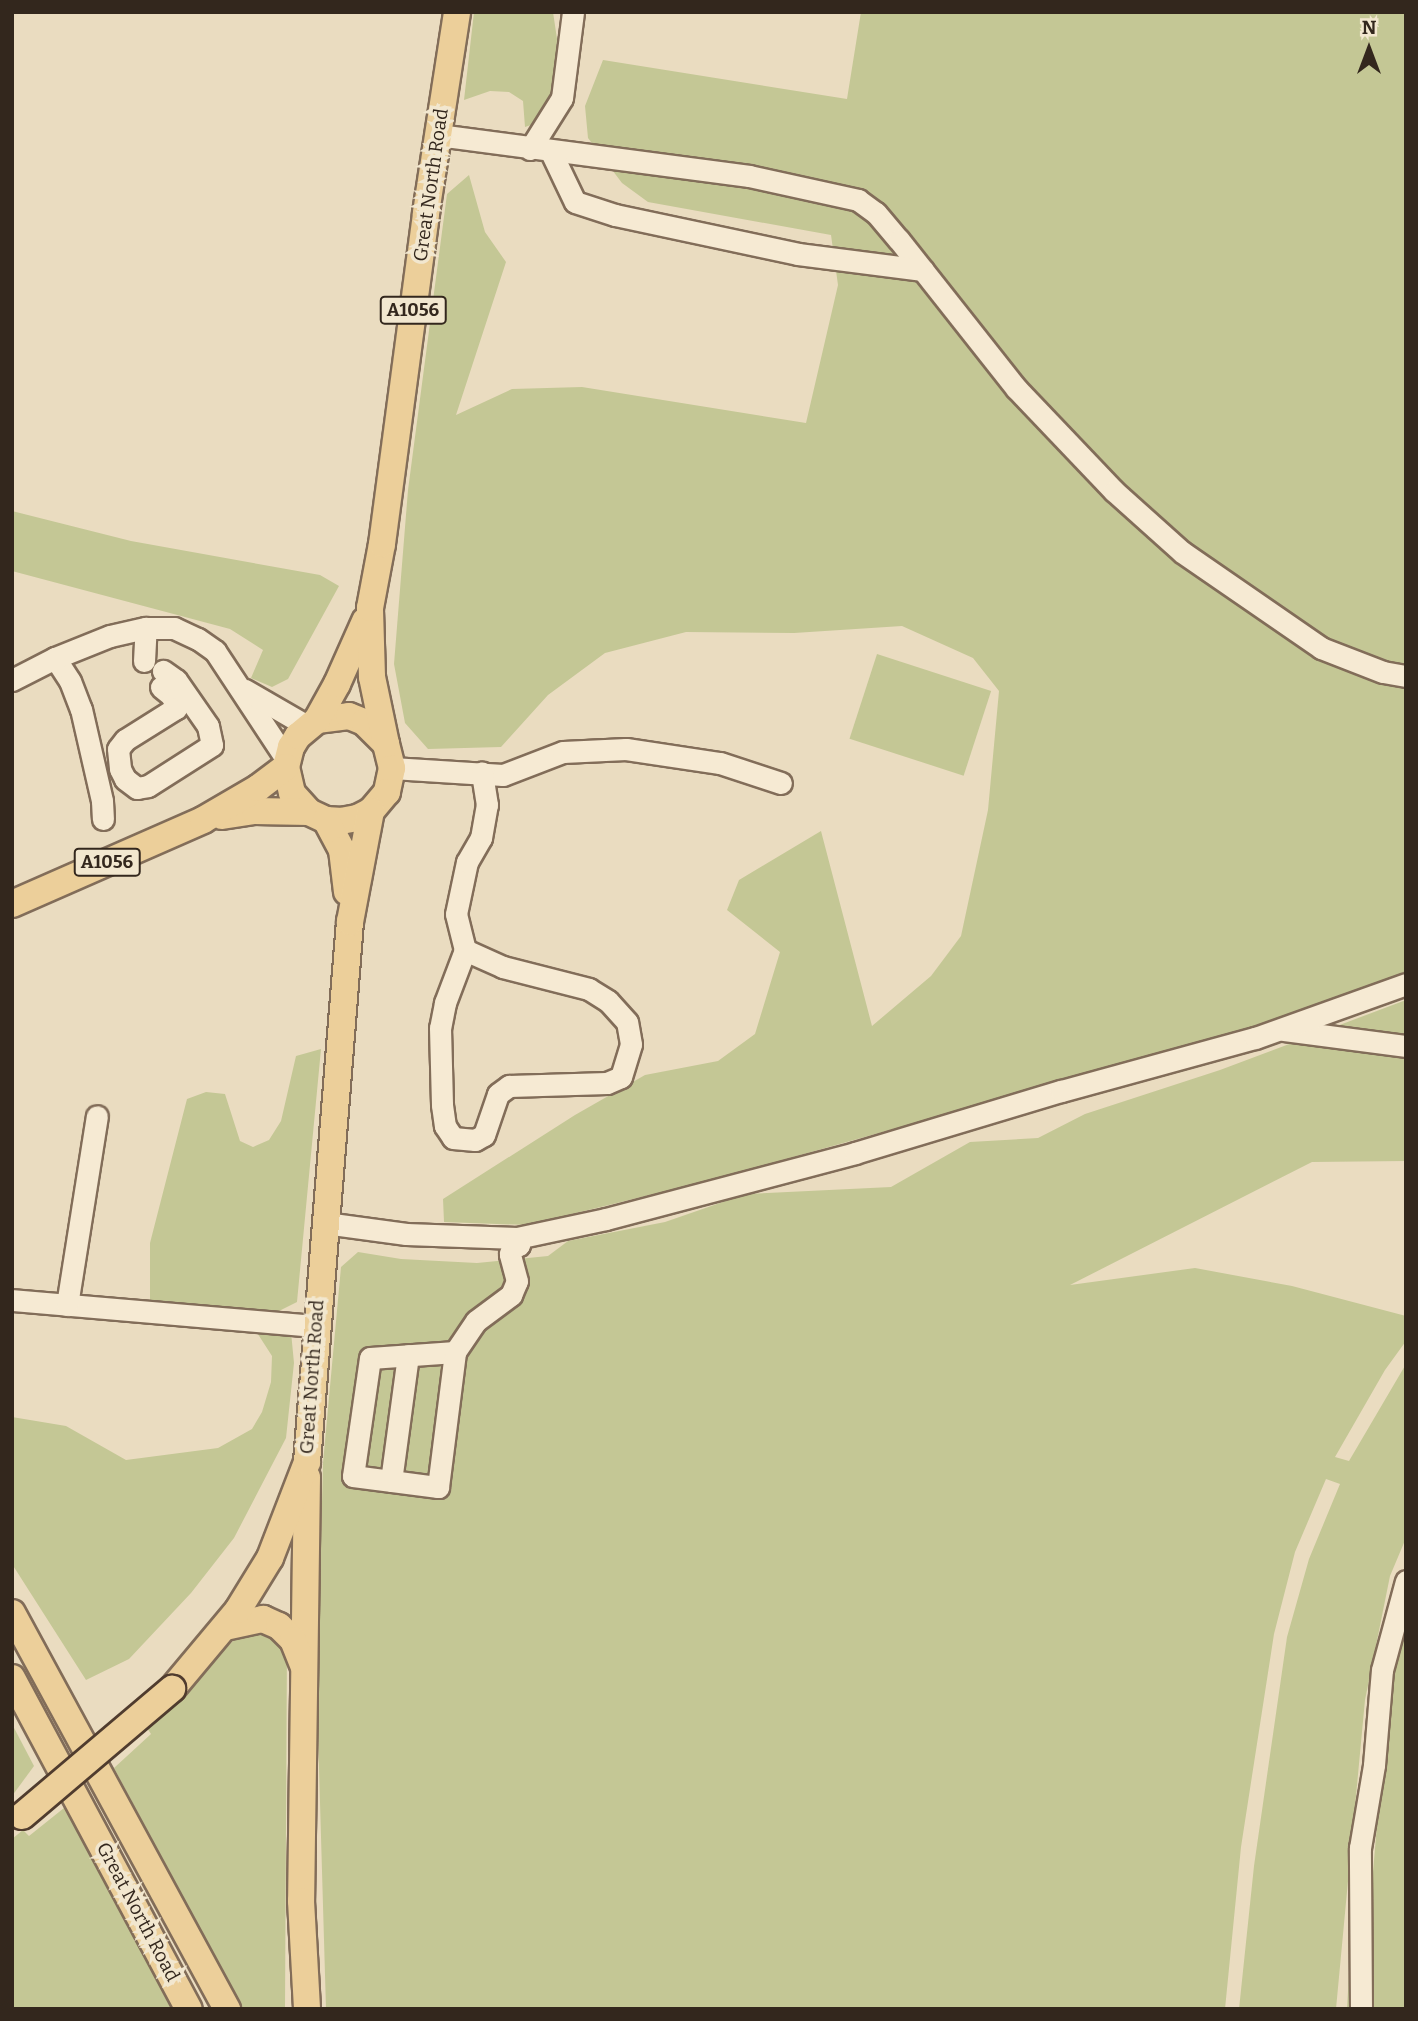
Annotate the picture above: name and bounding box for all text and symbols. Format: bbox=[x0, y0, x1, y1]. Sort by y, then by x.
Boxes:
north arrow bbox=[1334, 14, 1404, 84]
text: N bbox=[1362, 16, 1376, 39]
street label: Great North Road bbox=[409, 107, 453, 263]
road number: A1056 bbox=[378, 296, 448, 324]
road number: A1056 bbox=[72, 848, 142, 876]
street label: Great North Road bbox=[295, 1299, 329, 1455]
street label: Great North Road bbox=[92, 1838, 184, 1986]

